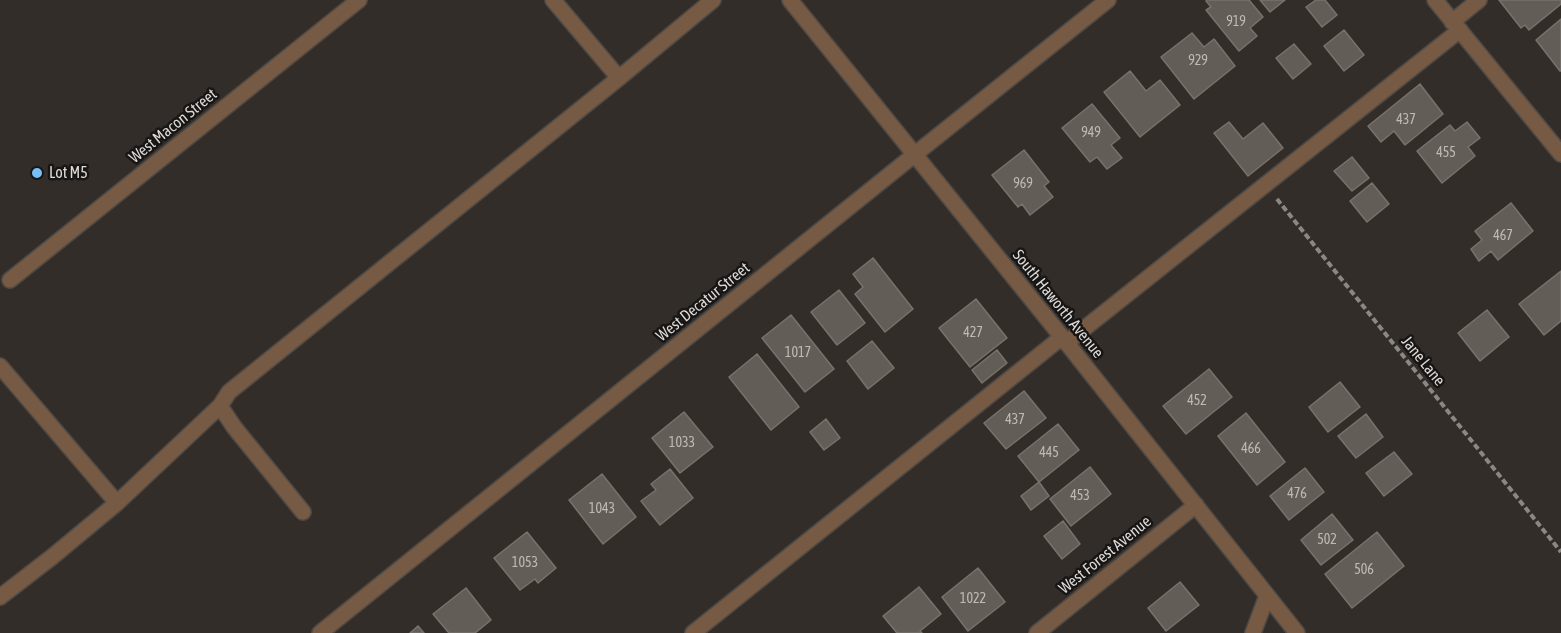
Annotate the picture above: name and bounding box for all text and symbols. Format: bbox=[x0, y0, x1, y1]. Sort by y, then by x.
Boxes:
house number: 919 bbox=[1226, 14, 1246, 30]
house number: 929 bbox=[1188, 53, 1208, 69]
street label: West Macon Street bbox=[125, 85, 221, 167]
house number: 437 bbox=[1396, 112, 1416, 128]
house number: 949 bbox=[1081, 125, 1101, 141]
house number: 455 bbox=[1436, 145, 1456, 161]
place label: Lot M5 bbox=[49, 163, 88, 183]
marker: Lot M5 bbox=[30, 166, 44, 180]
house number: 969 bbox=[1013, 176, 1033, 192]
house number: 467 bbox=[1493, 228, 1513, 244]
street label: South Haworth Avenue bbox=[1009, 246, 1107, 362]
street label: West Decatur Street bbox=[652, 258, 754, 346]
house number: 427 bbox=[963, 325, 983, 341]
street label: Jane Lane bbox=[1397, 332, 1449, 390]
house number: 1017 bbox=[785, 345, 811, 361]
house number: 452 bbox=[1187, 393, 1207, 409]
house number: 437 bbox=[1005, 412, 1025, 428]
house number: 1033 bbox=[669, 435, 695, 451]
house number: 466 bbox=[1241, 441, 1261, 457]
house number: 445 bbox=[1039, 445, 1059, 461]
house number: 476 bbox=[1287, 486, 1307, 502]
house number: 453 bbox=[1070, 488, 1090, 504]
house number: 1043 bbox=[589, 501, 615, 517]
street label: West Forest Avenue bbox=[1055, 512, 1155, 598]
house number: 502 bbox=[1317, 532, 1337, 548]
house number: 1053 bbox=[512, 555, 538, 571]
house number: 506 bbox=[1354, 562, 1374, 578]
house number: 1022 bbox=[960, 591, 986, 607]

